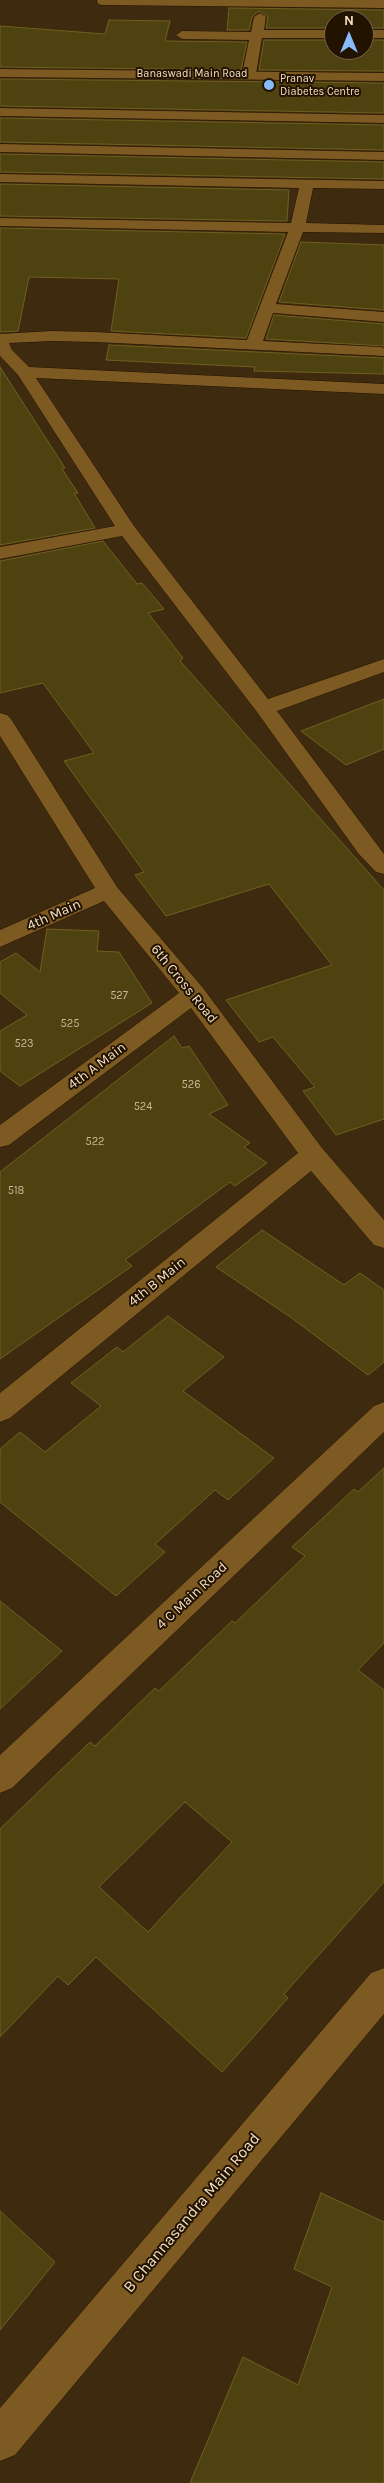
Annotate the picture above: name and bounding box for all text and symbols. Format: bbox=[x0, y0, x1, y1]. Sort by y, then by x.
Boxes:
north arrow bbox=[324, 10, 374, 60]
text: N bbox=[344, 12, 354, 29]
street label: Banaswadi Main Road bbox=[136, 67, 248, 81]
place label: Pranav Diabetes Centre bbox=[280, 72, 360, 98]
marker: Pranav Diabetes Centre bbox=[262, 78, 276, 92]
street label: 4th Main bbox=[25, 896, 83, 934]
street label: 6th Cross Road bbox=[147, 941, 221, 1027]
house number: 527 bbox=[110, 989, 128, 1003]
house number: 525 bbox=[61, 1017, 79, 1031]
house number: 523 bbox=[14, 1037, 34, 1051]
street label: 4th A Main bbox=[65, 1039, 129, 1093]
house number: 526 bbox=[182, 1078, 200, 1092]
house number: 524 bbox=[134, 1100, 152, 1114]
house number: 522 bbox=[86, 1135, 104, 1149]
house number: 518 bbox=[8, 1184, 24, 1198]
street label: 4th B Main bbox=[125, 1254, 189, 1310]
street label: 4 C Main Road bbox=[153, 1559, 231, 1633]
street label: B Channasandra Main Road bbox=[120, 2129, 264, 2297]

